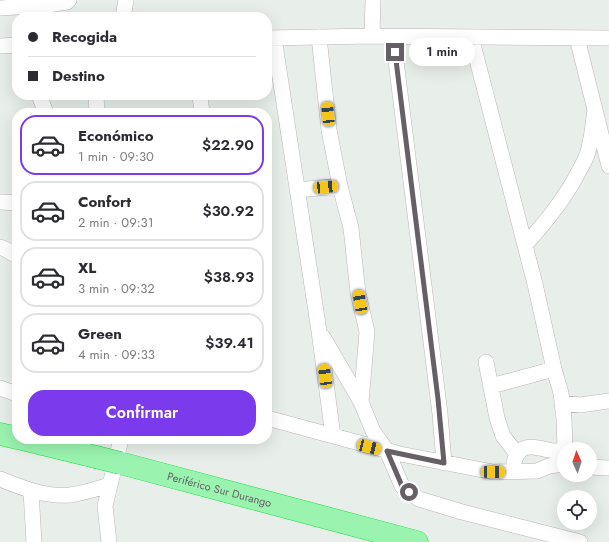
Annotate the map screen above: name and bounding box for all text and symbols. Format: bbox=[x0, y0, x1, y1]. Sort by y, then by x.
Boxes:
text: Recogida bbox=[52, 26, 117, 48]
callout: 1 min bbox=[409, 38, 475, 66]
text: 1 min bbox=[426, 42, 458, 61]
route end bbox=[386, 43, 404, 61]
text: Destino bbox=[52, 65, 105, 87]
car bbox=[321, 101, 335, 127]
text: Económico bbox=[78, 125, 153, 147]
icon: car bbox=[30, 127, 66, 163]
text: $22.90 bbox=[202, 134, 254, 156]
text: 1 min · 09:30 bbox=[78, 147, 154, 166]
car bbox=[314, 180, 338, 194]
text: Confort bbox=[78, 191, 131, 213]
icon: car bbox=[30, 193, 66, 229]
text: $30.92 bbox=[203, 200, 254, 222]
text: 2 min · 09:31 bbox=[78, 213, 153, 232]
text: XL bbox=[78, 257, 96, 279]
icon: car bbox=[30, 259, 66, 295]
text: $38.93 bbox=[204, 266, 254, 288]
text: 3 min · 09:32 bbox=[78, 279, 155, 298]
car bbox=[352, 289, 368, 315]
text: Green bbox=[78, 323, 122, 345]
icon: car bbox=[30, 325, 66, 361]
text: $39.41 bbox=[205, 332, 254, 354]
text: 4 min · 09:33 bbox=[78, 345, 155, 364]
car bbox=[317, 363, 333, 389]
button: Confirmar bbox=[28, 390, 256, 436]
car bbox=[356, 438, 382, 456]
north arrow bbox=[557, 442, 597, 482]
map controls bbox=[557, 442, 597, 530]
car bbox=[481, 466, 505, 478]
street label: Periférico Sur Durango bbox=[166, 468, 274, 511]
route start bbox=[400, 483, 418, 501]
button: locate bbox=[557, 490, 597, 530]

